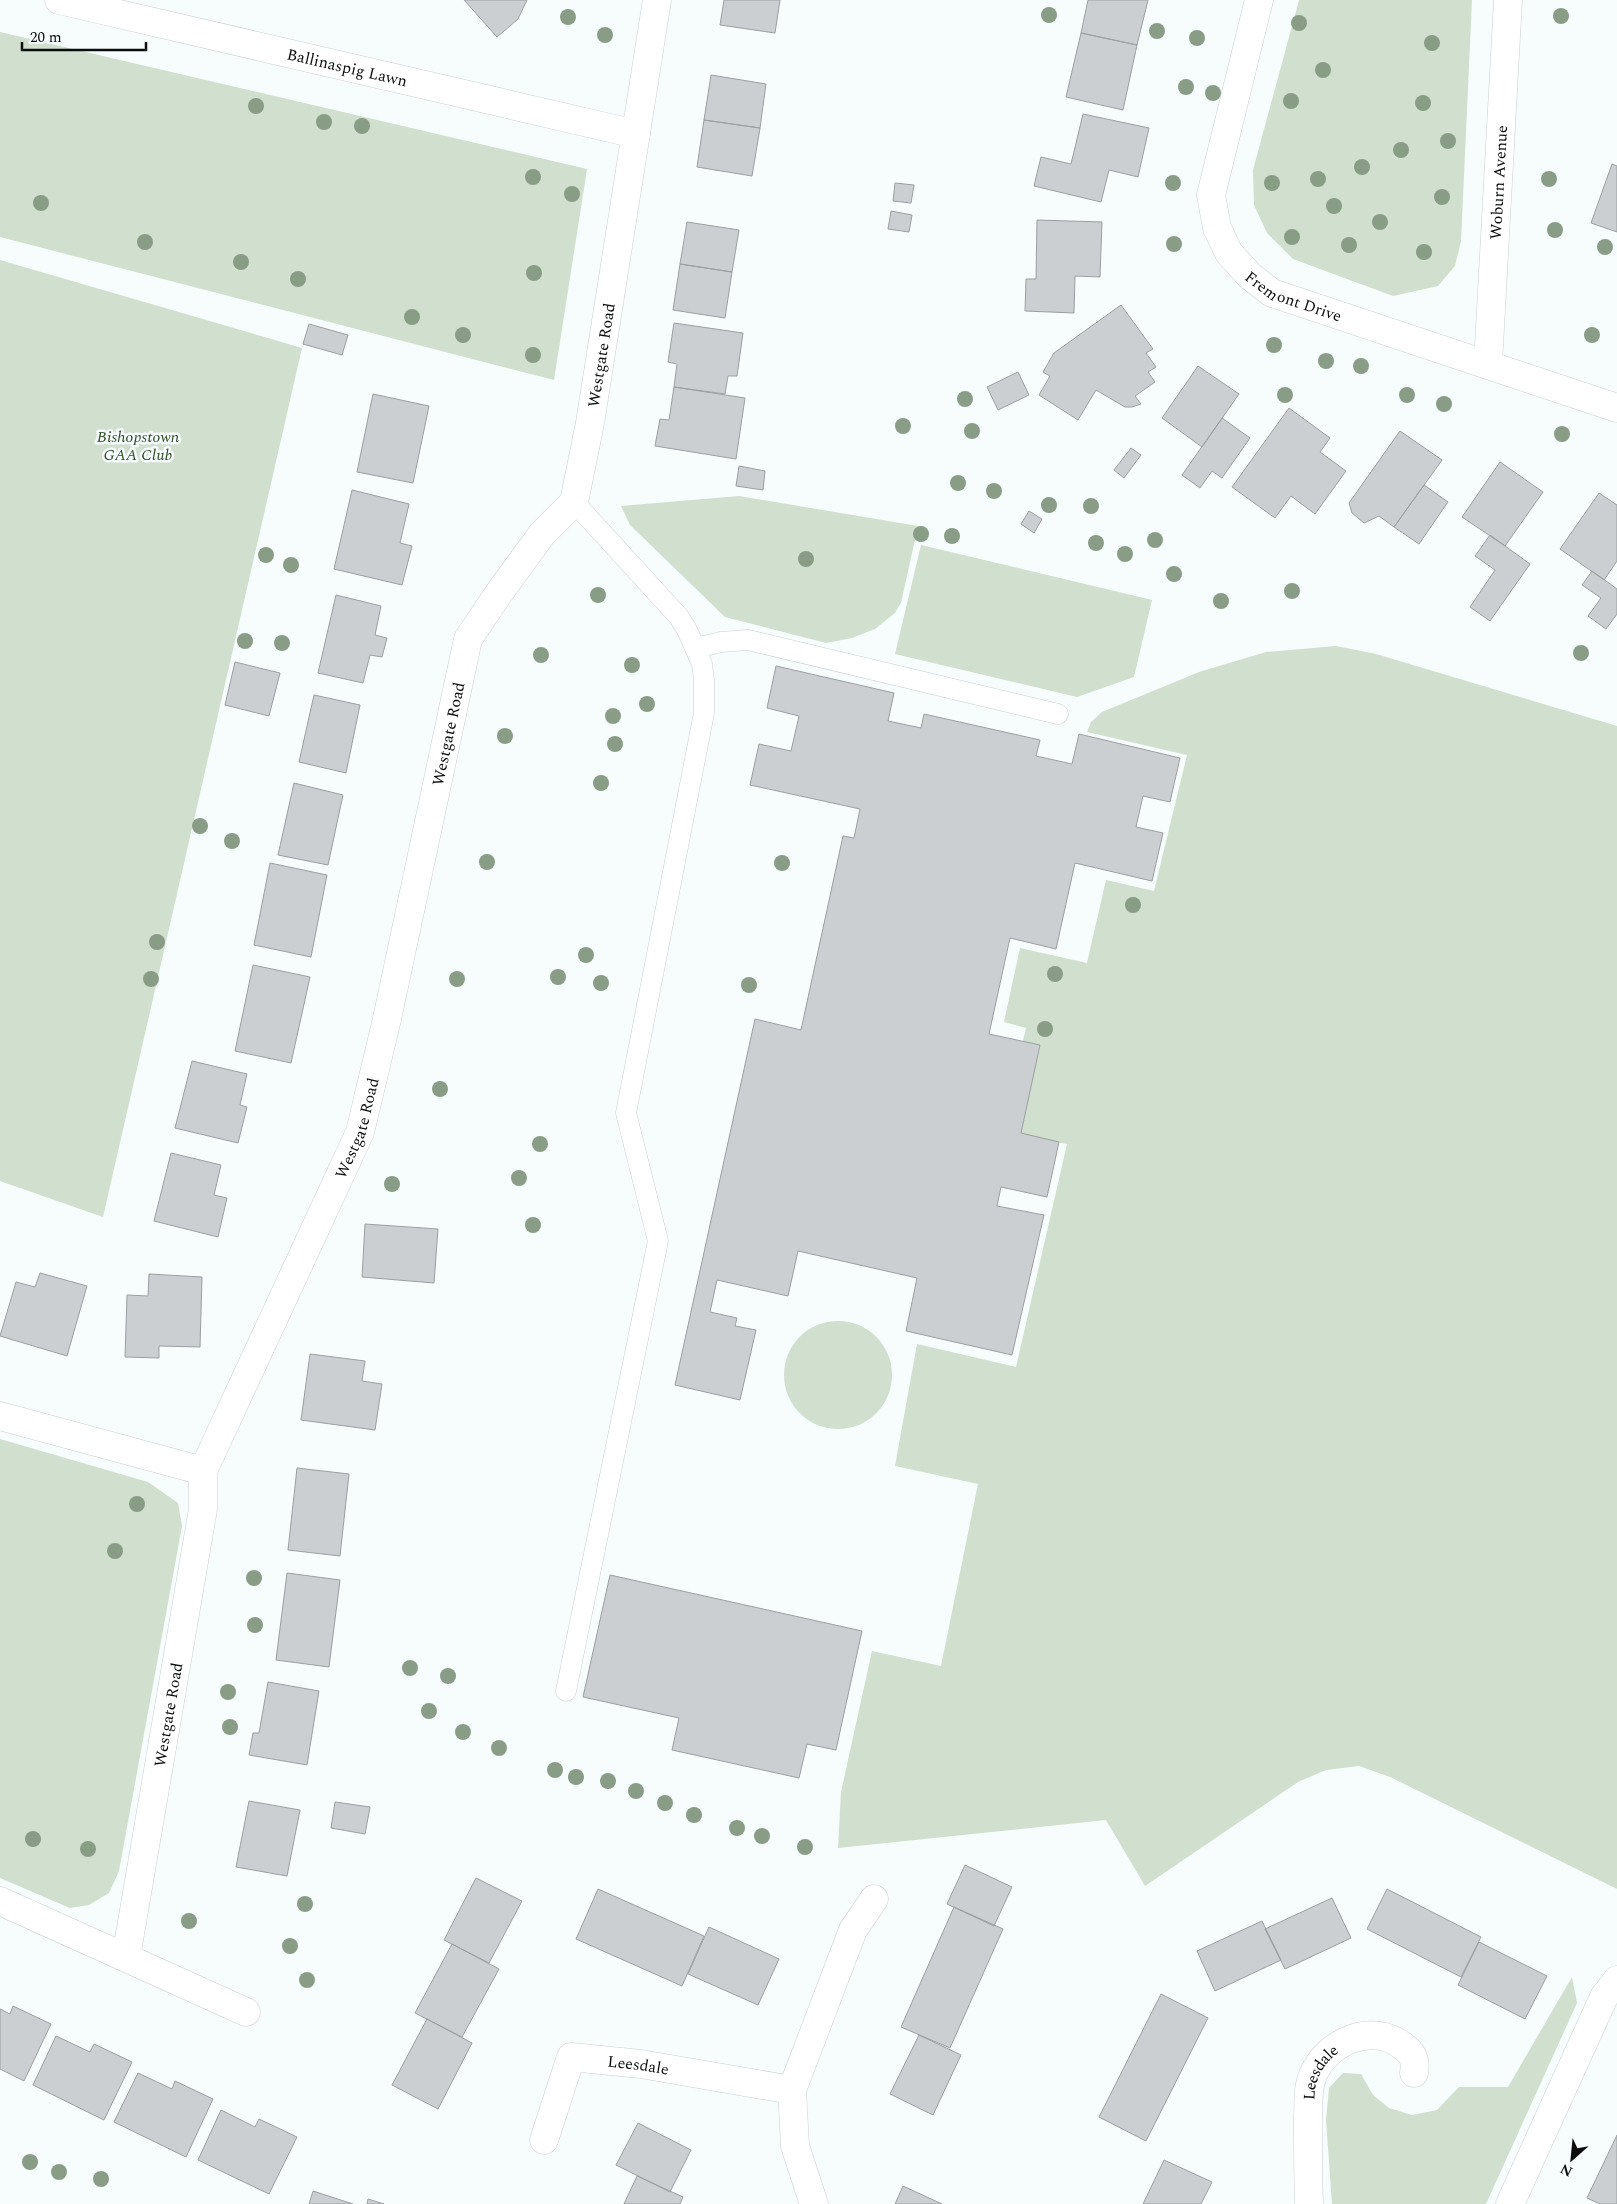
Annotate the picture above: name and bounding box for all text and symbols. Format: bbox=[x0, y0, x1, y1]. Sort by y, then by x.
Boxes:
scale bar bbox=[22, 20, 146, 52]
text: 20 m bbox=[30, 26, 62, 49]
street label: Ballinaspig Lawn bbox=[285, 42, 410, 94]
street label: Woburn Avenue bbox=[1484, 125, 1514, 240]
street label: Fremont Drive bbox=[1239, 265, 1345, 328]
street label: Westgate Road bbox=[582, 301, 622, 409]
park label: Bishopstown GAA Club bbox=[97, 425, 180, 467]
street label: Westgate Road bbox=[426, 680, 472, 788]
street label: Westgate Road bbox=[329, 1075, 386, 1183]
street label: Westgate Road bbox=[148, 1661, 189, 1769]
street label: Leesdale bbox=[1297, 2039, 1344, 2101]
street label: Leesdale bbox=[606, 2050, 671, 2082]
north arrow bbox=[1547, 2134, 1597, 2184]
text: N bbox=[1556, 2158, 1576, 2182]

